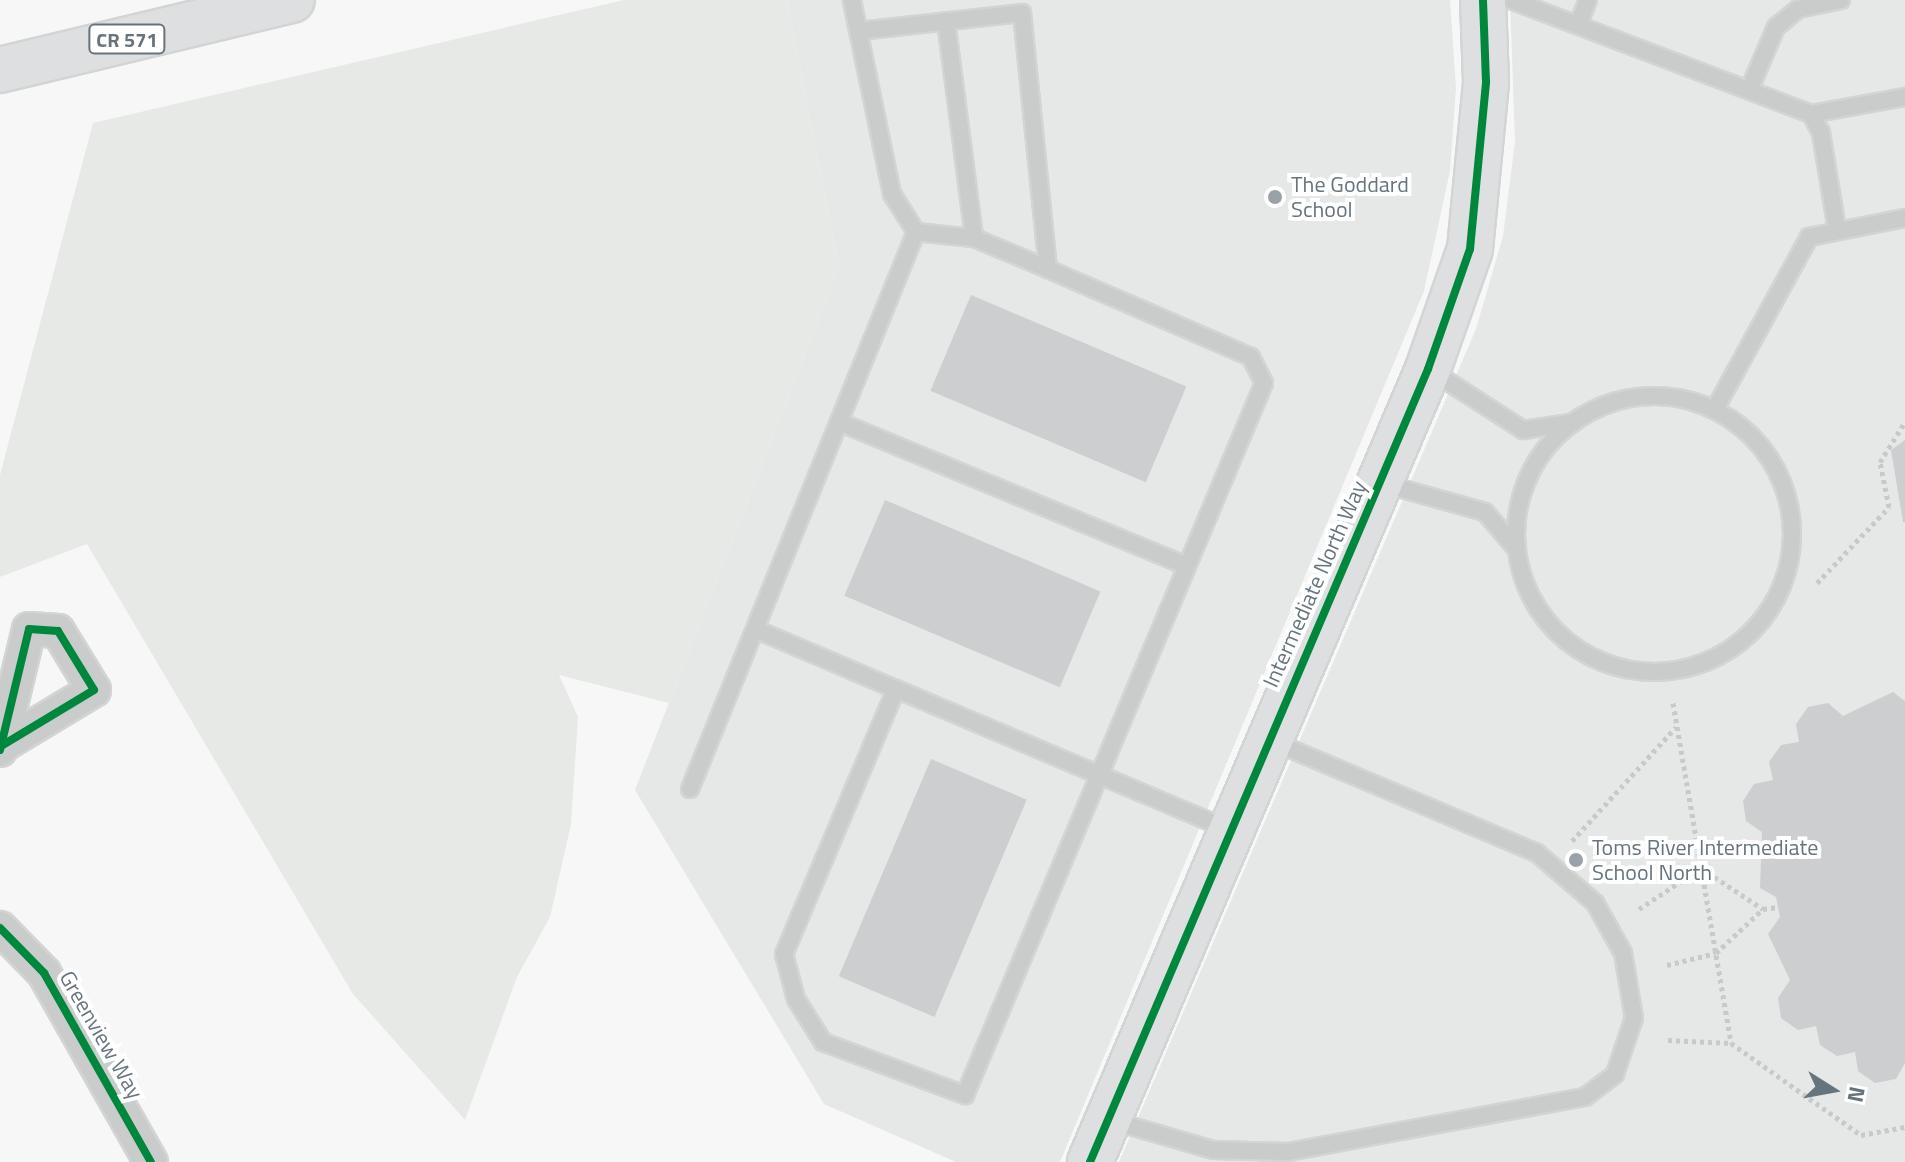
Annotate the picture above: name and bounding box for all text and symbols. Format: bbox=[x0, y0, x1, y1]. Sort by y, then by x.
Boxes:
road number: CR 571 bbox=[87, 23, 167, 55]
place label: The Goddard School bbox=[1291, 171, 1409, 222]
marker: The Goddard School bbox=[1266, 188, 1284, 206]
street label: Intermediate North Way bbox=[1258, 477, 1372, 691]
place label: Toms River Intermediate School North bbox=[1592, 834, 1818, 886]
marker: Toms River Intermediate School North bbox=[1567, 851, 1585, 869]
street label: Greenview Way bbox=[54, 966, 148, 1104]
north arrow bbox=[1793, 1050, 1873, 1130]
text: N bbox=[1838, 1084, 1875, 1105]

